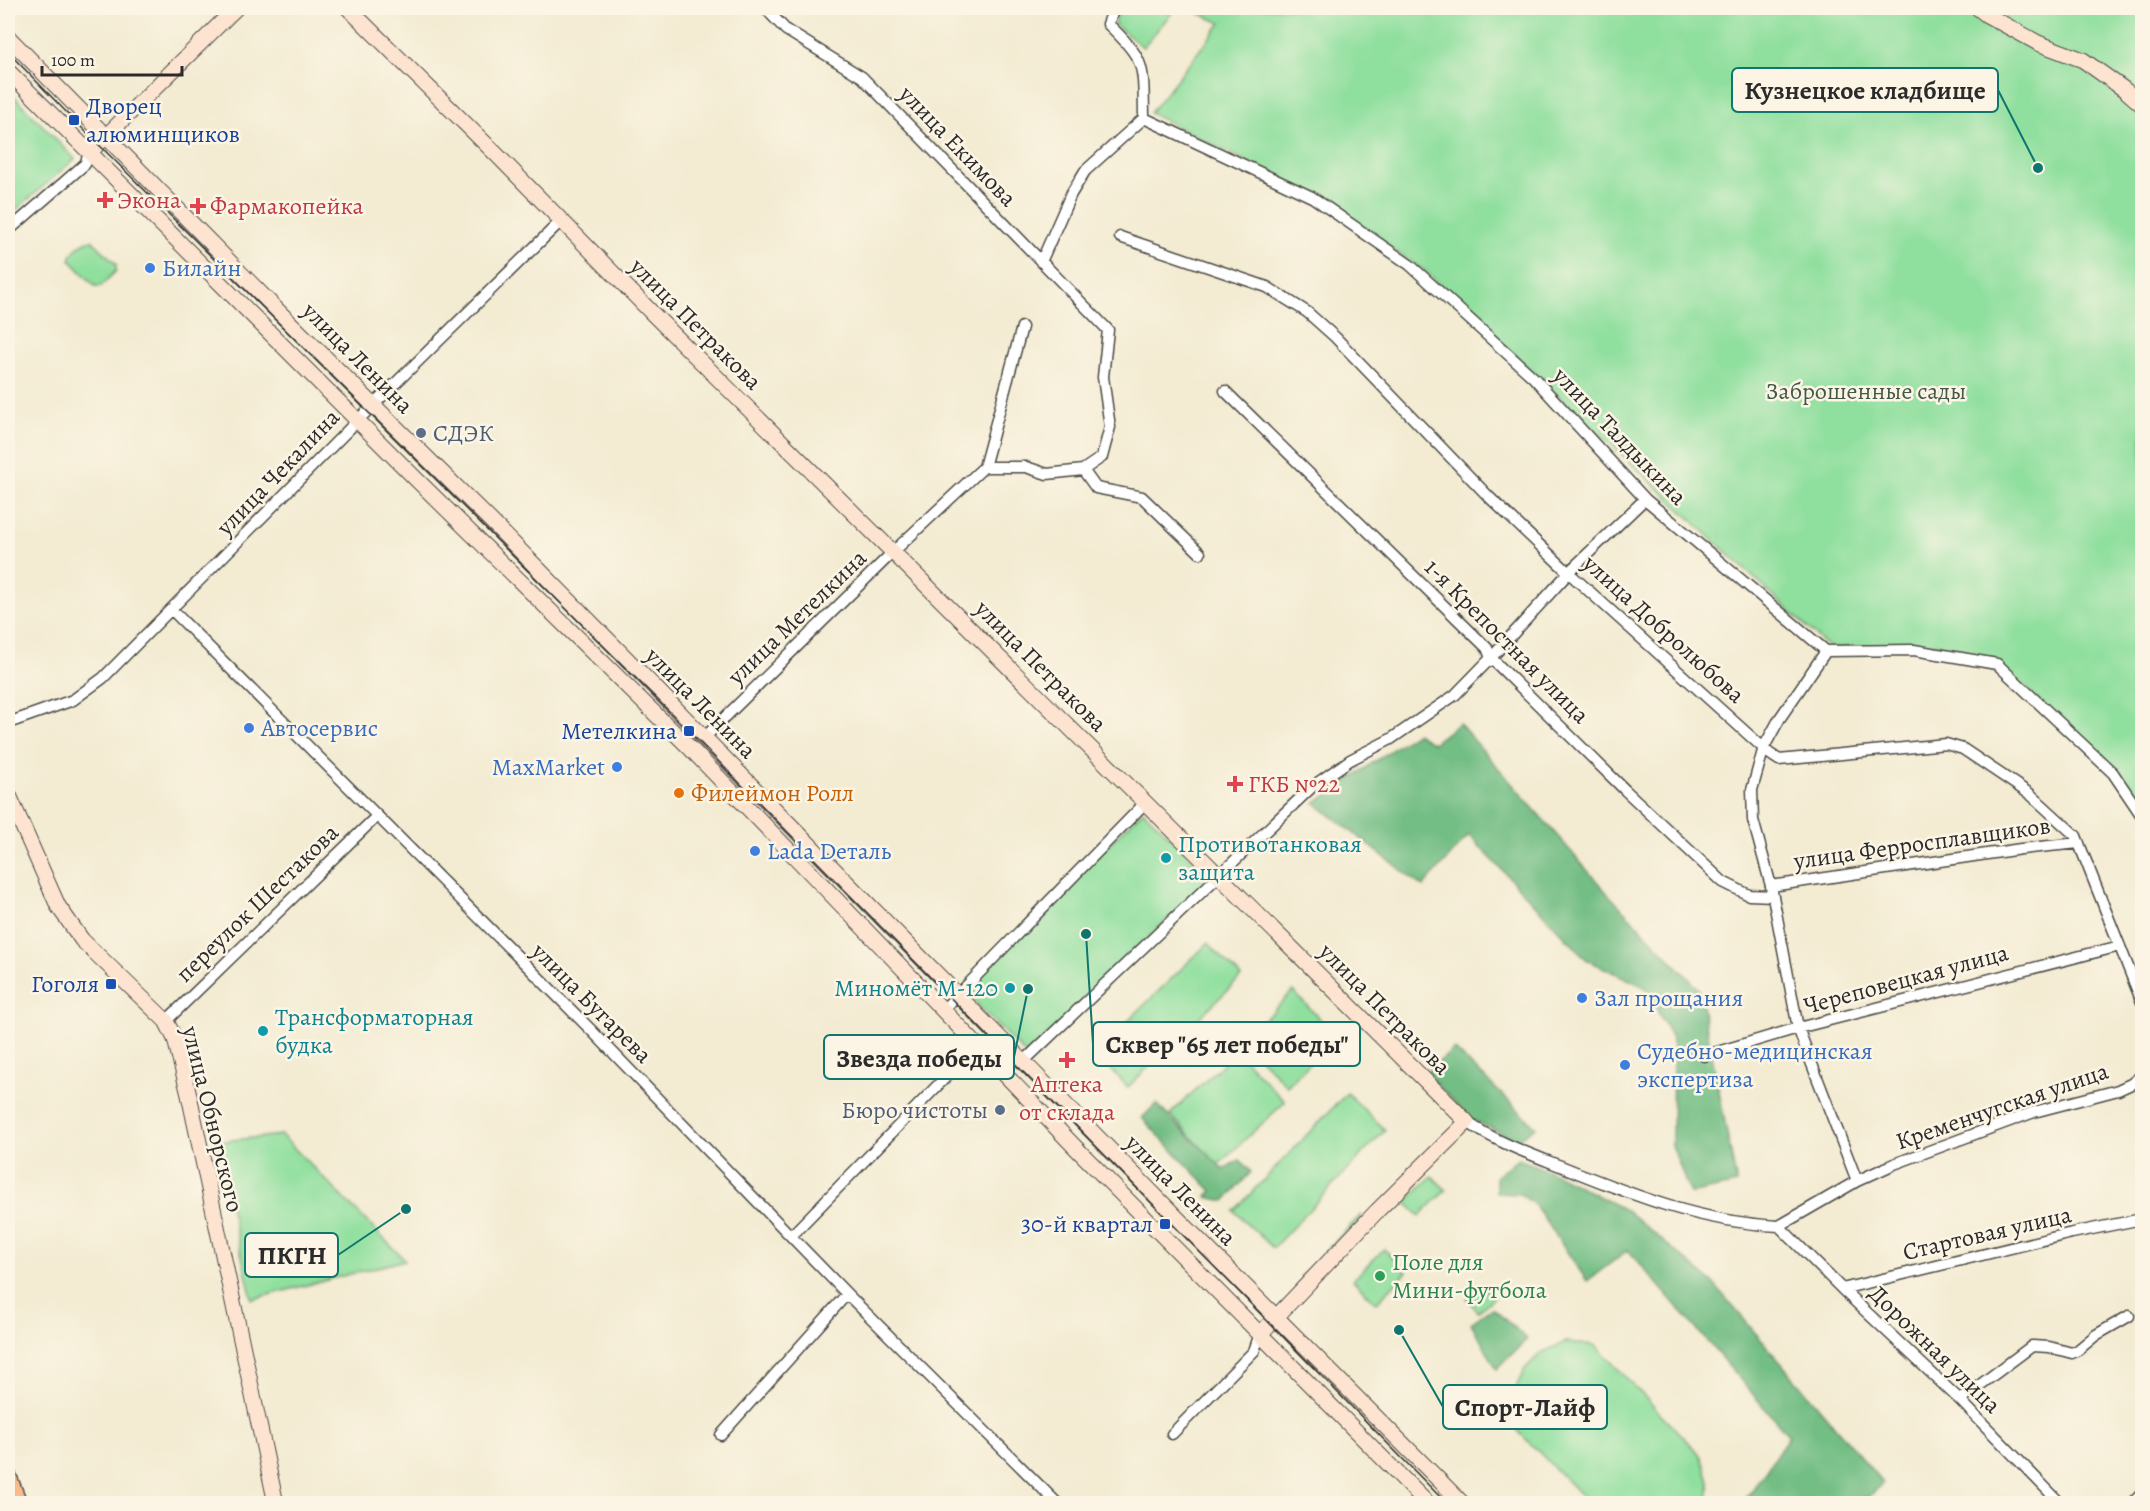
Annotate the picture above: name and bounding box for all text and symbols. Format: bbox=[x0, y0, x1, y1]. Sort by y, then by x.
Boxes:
scale bar bbox=[42, 39, 182, 77]
text: 100 m bbox=[51, 48, 95, 72]
callout: Кузнецкое кладбище bbox=[1732, 68, 1998, 112]
text: Кузнецкое кладбище bbox=[1744, 73, 1986, 108]
street label: улица Екимова bbox=[891, 78, 1024, 213]
place label: Дворец алюминщиков bbox=[86, 90, 240, 150]
marker: Дворец алюминщиков bbox=[67, 113, 81, 127]
place label: Экона bbox=[117, 184, 181, 216]
place label: Фармакопейка bbox=[210, 190, 364, 222]
marker: Экона bbox=[98, 193, 112, 207]
marker: Фармакопейка bbox=[191, 199, 205, 213]
street label: улица Петракова bbox=[622, 250, 769, 397]
place label: Билайн bbox=[162, 252, 241, 284]
marker: Билайн bbox=[143, 261, 157, 275]
street label: улица Ленина bbox=[295, 295, 421, 421]
street label: улица Талдыкина bbox=[1545, 359, 1694, 512]
park label: Заброшенные сады bbox=[1766, 375, 1966, 407]
street label: улица Чекалина bbox=[209, 402, 347, 543]
place label: СДЭК bbox=[433, 417, 494, 449]
marker: СДЭК bbox=[414, 426, 428, 440]
street label: улица Метелкина bbox=[720, 542, 874, 692]
street label: улица Добролюбова bbox=[1575, 547, 1752, 710]
street label: 1-я Крепостная улица bbox=[1418, 552, 1596, 730]
street label: улица Петракова bbox=[967, 592, 1114, 739]
street label: улица Ленина bbox=[638, 640, 764, 766]
place label: Автосервис bbox=[260, 712, 378, 744]
place label: Метелкина bbox=[561, 715, 677, 747]
marker: Автосервис bbox=[242, 721, 256, 735]
marker: Метелкина bbox=[682, 724, 696, 738]
place label: MaxMarket bbox=[492, 751, 605, 783]
marker: MaxMarket bbox=[610, 760, 624, 774]
place label: ГКБ №22 bbox=[1248, 768, 1340, 800]
marker: ГКБ №22 bbox=[1226, 775, 1244, 793]
place label: Филеймон Ролл bbox=[691, 777, 854, 809]
marker: Филеймон Ролл bbox=[672, 786, 686, 800]
street label: улица Ферросплавщиков bbox=[1791, 809, 2052, 877]
street label: переулок Шестакова bbox=[169, 817, 345, 989]
place label: Противотанковая защита bbox=[1178, 828, 1362, 888]
place label: Lada Dеталь bbox=[767, 835, 892, 867]
marker: Lada Dеталь bbox=[748, 844, 762, 858]
marker: Противотанковая защита bbox=[1159, 851, 1173, 865]
street label: улица Бугарева bbox=[524, 935, 659, 1070]
street label: улица Петракова bbox=[1311, 935, 1458, 1082]
street label: Череповецкая улица bbox=[1800, 936, 2012, 1022]
place label: Гоголя bbox=[31, 968, 99, 1000]
place label: Миномёт М-120 bbox=[834, 972, 998, 1004]
marker: Гоголя bbox=[104, 977, 118, 991]
marker: Миномёт М-120 bbox=[1003, 981, 1017, 995]
place label: Зал прощания bbox=[1594, 982, 1743, 1014]
marker: Зал прощания bbox=[1575, 991, 1589, 1005]
place label: Трансформаторная будка bbox=[275, 1001, 474, 1061]
street label: улица Обнорского bbox=[174, 1022, 252, 1215]
callout: Сквер "65 лет победы" bbox=[1093, 1022, 1360, 1066]
marker: Трансформаторная будка bbox=[256, 1024, 270, 1038]
text: Сквер "65 лет победы" bbox=[1105, 1027, 1349, 1062]
callout: Звезда победы bbox=[824, 1035, 1014, 1079]
place label: Судебно-медицинская экспертиза bbox=[1637, 1035, 1873, 1095]
text: Звезда победы bbox=[836, 1041, 1002, 1076]
marker: Аптека от склада bbox=[1060, 1053, 1074, 1067]
street label: Кременчугская улица bbox=[1891, 1055, 2113, 1157]
marker: Судебно-медицинская экспертиза bbox=[1618, 1058, 1632, 1072]
place label: Аптека от склада bbox=[1019, 1068, 1115, 1128]
place label: Бюро чистоты bbox=[841, 1094, 988, 1126]
marker: Бюро чистоты bbox=[993, 1103, 1007, 1117]
street label: улица Ленина bbox=[1118, 1127, 1244, 1253]
street label: Стартовая улица bbox=[1899, 1198, 2075, 1268]
place label: 30-й квартал bbox=[1021, 1208, 1153, 1240]
marker: 30-й квартал bbox=[1158, 1217, 1172, 1231]
callout: ПКГН bbox=[245, 1233, 338, 1277]
text: ПКГН bbox=[257, 1238, 327, 1273]
place label: Поле для Мини-футбола bbox=[1392, 1246, 1547, 1306]
marker: Поле для Мини-футбола bbox=[1373, 1269, 1387, 1283]
street label: Дорожная улица bbox=[1862, 1278, 2008, 1420]
callout: Спорт-Лайф bbox=[1443, 1385, 1607, 1429]
text: Спорт-Лайф bbox=[1455, 1390, 1595, 1425]

